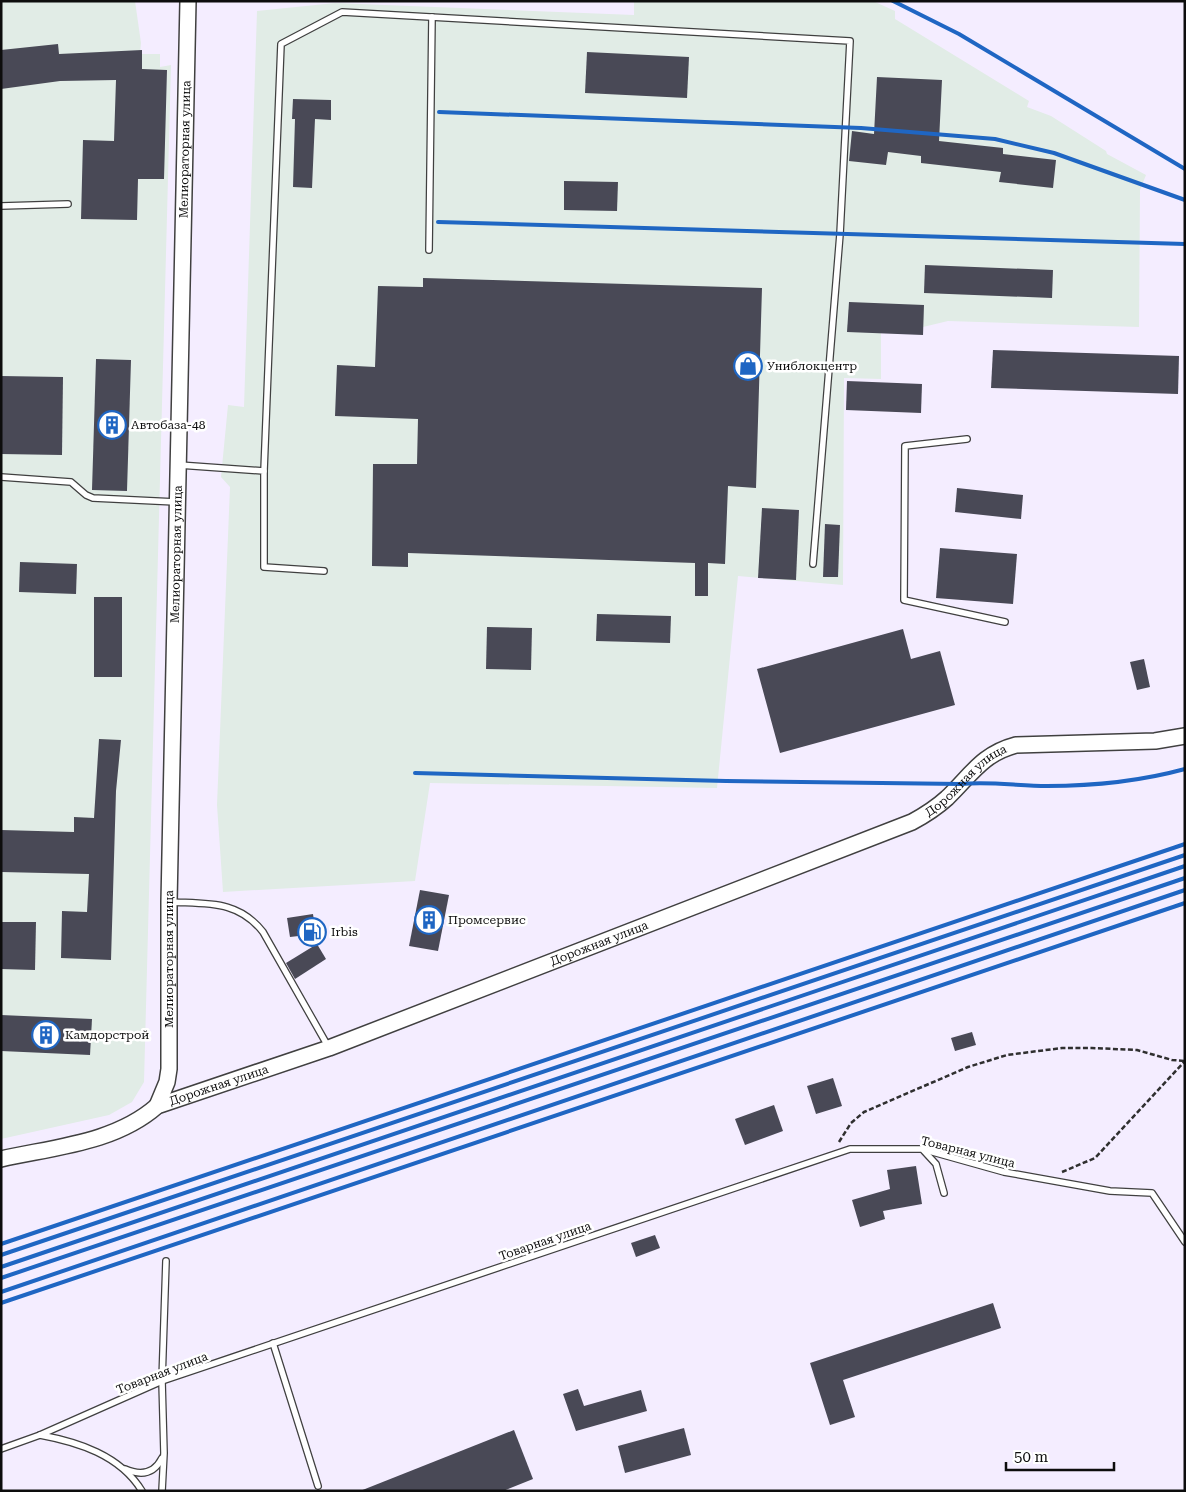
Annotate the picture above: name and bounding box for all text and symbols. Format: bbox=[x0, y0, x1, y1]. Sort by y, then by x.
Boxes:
street label: Мелиораторная улица bbox=[176, 80, 193, 218]
shop icon: Униблокцентр bbox=[733, 351, 763, 381]
place label: Униблокцентр bbox=[767, 359, 857, 373]
building icon: Автобаза-48 bbox=[97, 410, 127, 440]
place label: Автобаза-48 bbox=[131, 418, 206, 432]
street label: Мелиораторная улица bbox=[168, 485, 185, 623]
street label: Дорожная улица bbox=[923, 742, 1009, 820]
street label: Мелиораторная улица bbox=[162, 890, 176, 1028]
building icon: Промсервис bbox=[414, 905, 444, 935]
place label: Промсервис bbox=[448, 913, 526, 927]
fuel station icon: Irbis bbox=[297, 917, 327, 947]
street label: Дорожная улица bbox=[548, 918, 650, 969]
place label: Irbis bbox=[331, 925, 358, 939]
building icon: Камдорстрой bbox=[31, 1020, 61, 1050]
place label: Камдорстрой bbox=[65, 1028, 149, 1042]
street label: Дорожная улица bbox=[167, 1062, 271, 1108]
street label: Товарная улица bbox=[919, 1134, 1017, 1171]
street label: Товарная улица bbox=[497, 1219, 593, 1263]
street label: Товарная улица bbox=[114, 1349, 210, 1397]
scale bar bbox=[1006, 1440, 1114, 1472]
text: 50 m bbox=[1014, 1448, 1049, 1466]

